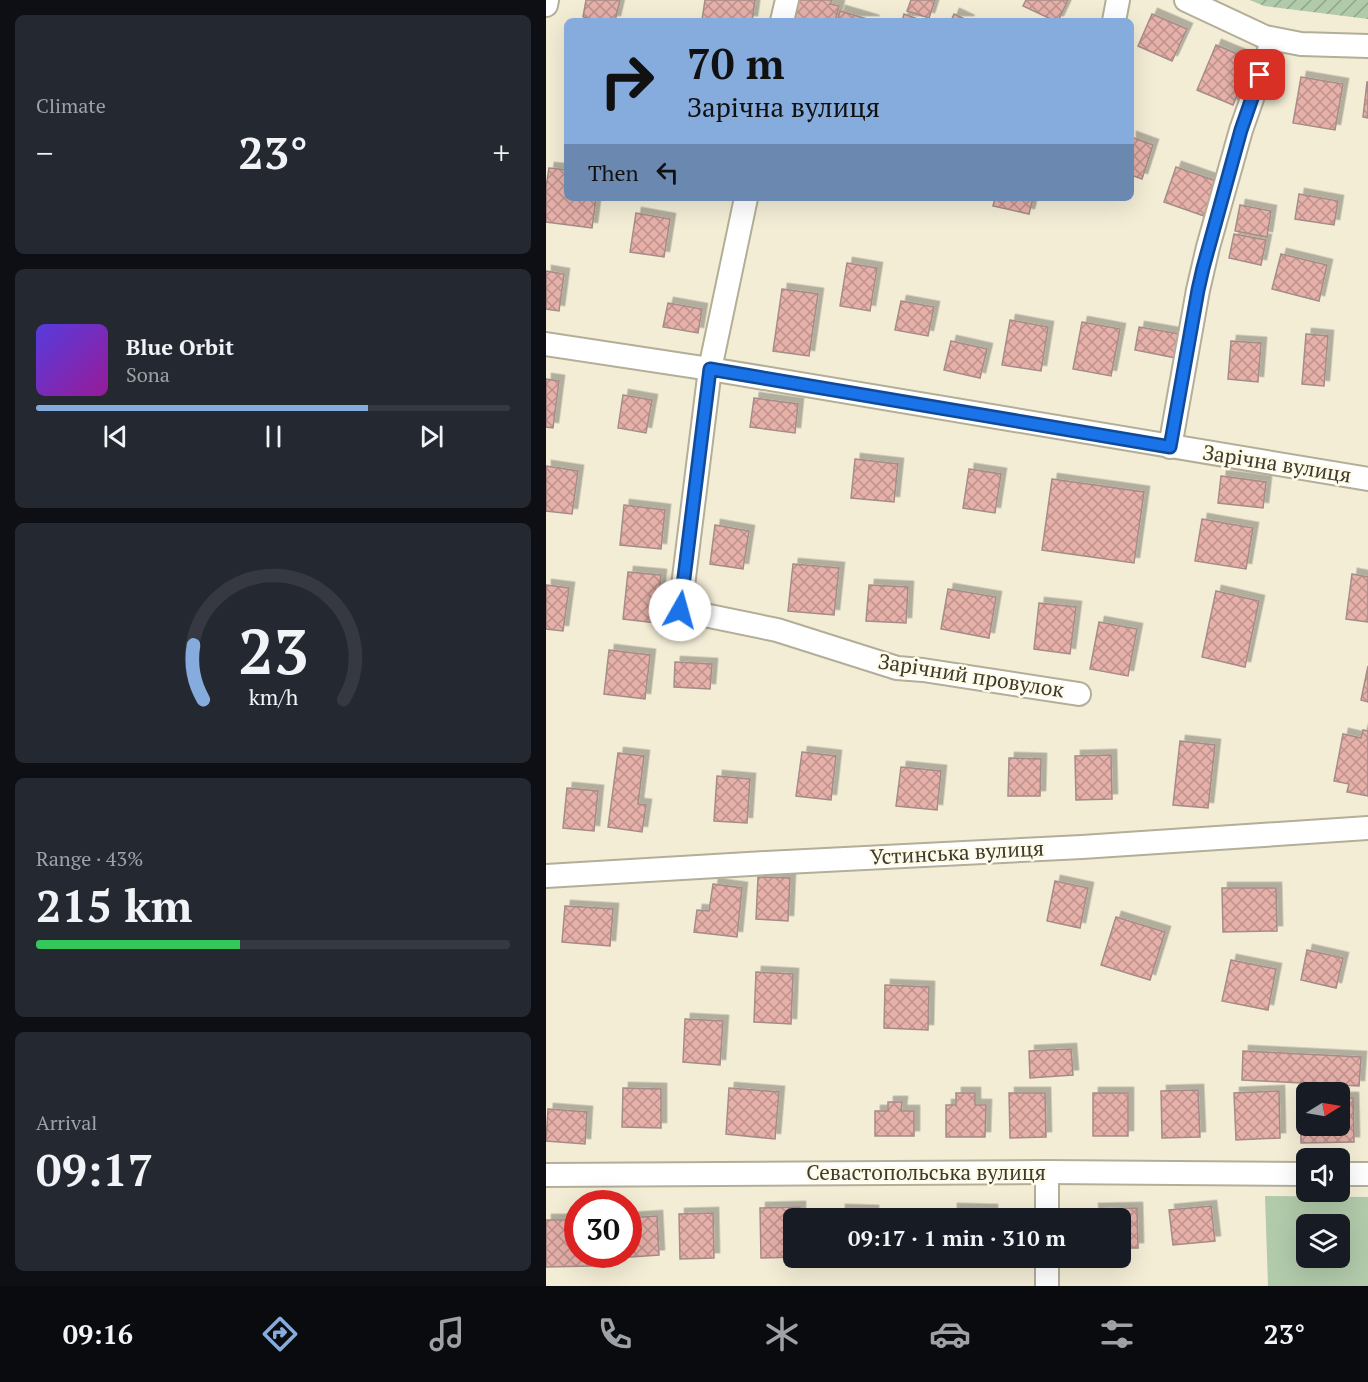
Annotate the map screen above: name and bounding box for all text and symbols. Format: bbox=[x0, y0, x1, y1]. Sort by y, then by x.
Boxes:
text: 70 m bbox=[687, 35, 785, 91]
icon: right bbox=[588, 42, 666, 120]
pin bbox=[1234, 49, 1285, 100]
icon: arrive bbox=[1243, 58, 1276, 91]
text: Зарічна вулиця bbox=[687, 89, 880, 125]
text: Climate bbox=[36, 92, 106, 119]
text: 23° bbox=[238, 122, 308, 182]
text: − bbox=[36, 131, 54, 174]
text: + bbox=[492, 131, 510, 174]
icon: left bbox=[651, 156, 684, 189]
text: Then bbox=[588, 158, 639, 187]
text: Blue Orbit bbox=[126, 332, 234, 361]
text: Sona bbox=[126, 361, 170, 388]
icon: previous bbox=[99, 420, 132, 453]
icon: pause bbox=[257, 420, 290, 453]
icon: next bbox=[415, 420, 448, 453]
street label: Зарічна вулиця bbox=[1201, 437, 1354, 489]
position arrow bbox=[648, 578, 712, 642]
text: 23 bbox=[238, 609, 308, 692]
street label: Зарічний провулок bbox=[876, 646, 1067, 704]
text: km/h bbox=[248, 683, 298, 711]
street label: Устинська вулиця bbox=[869, 833, 1045, 871]
text: Range · 43% bbox=[36, 845, 143, 872]
text: 215 km bbox=[36, 875, 192, 935]
north arrow bbox=[1296, 1082, 1350, 1136]
map controls bbox=[1296, 1082, 1350, 1268]
text: Arrival bbox=[36, 1109, 97, 1136]
text: 09:17 bbox=[36, 1139, 153, 1199]
button: sound bbox=[1296, 1148, 1350, 1202]
street label: Севастопольська вулиця bbox=[806, 1158, 1046, 1186]
speed limit sign: 30 bbox=[564, 1190, 642, 1268]
button: layers bbox=[1296, 1214, 1350, 1268]
text: 09:17 · 1 min · 310 m bbox=[848, 1223, 1066, 1252]
icon: directions bbox=[259, 1313, 301, 1355]
icon: music bbox=[426, 1313, 468, 1355]
icon: phone bbox=[594, 1313, 636, 1355]
icon: climate bbox=[761, 1313, 803, 1355]
icon: car bbox=[929, 1313, 971, 1355]
icon: filters bbox=[1096, 1313, 1138, 1355]
text: 09:16 bbox=[63, 1316, 133, 1352]
text: 23° bbox=[1264, 1316, 1305, 1352]

